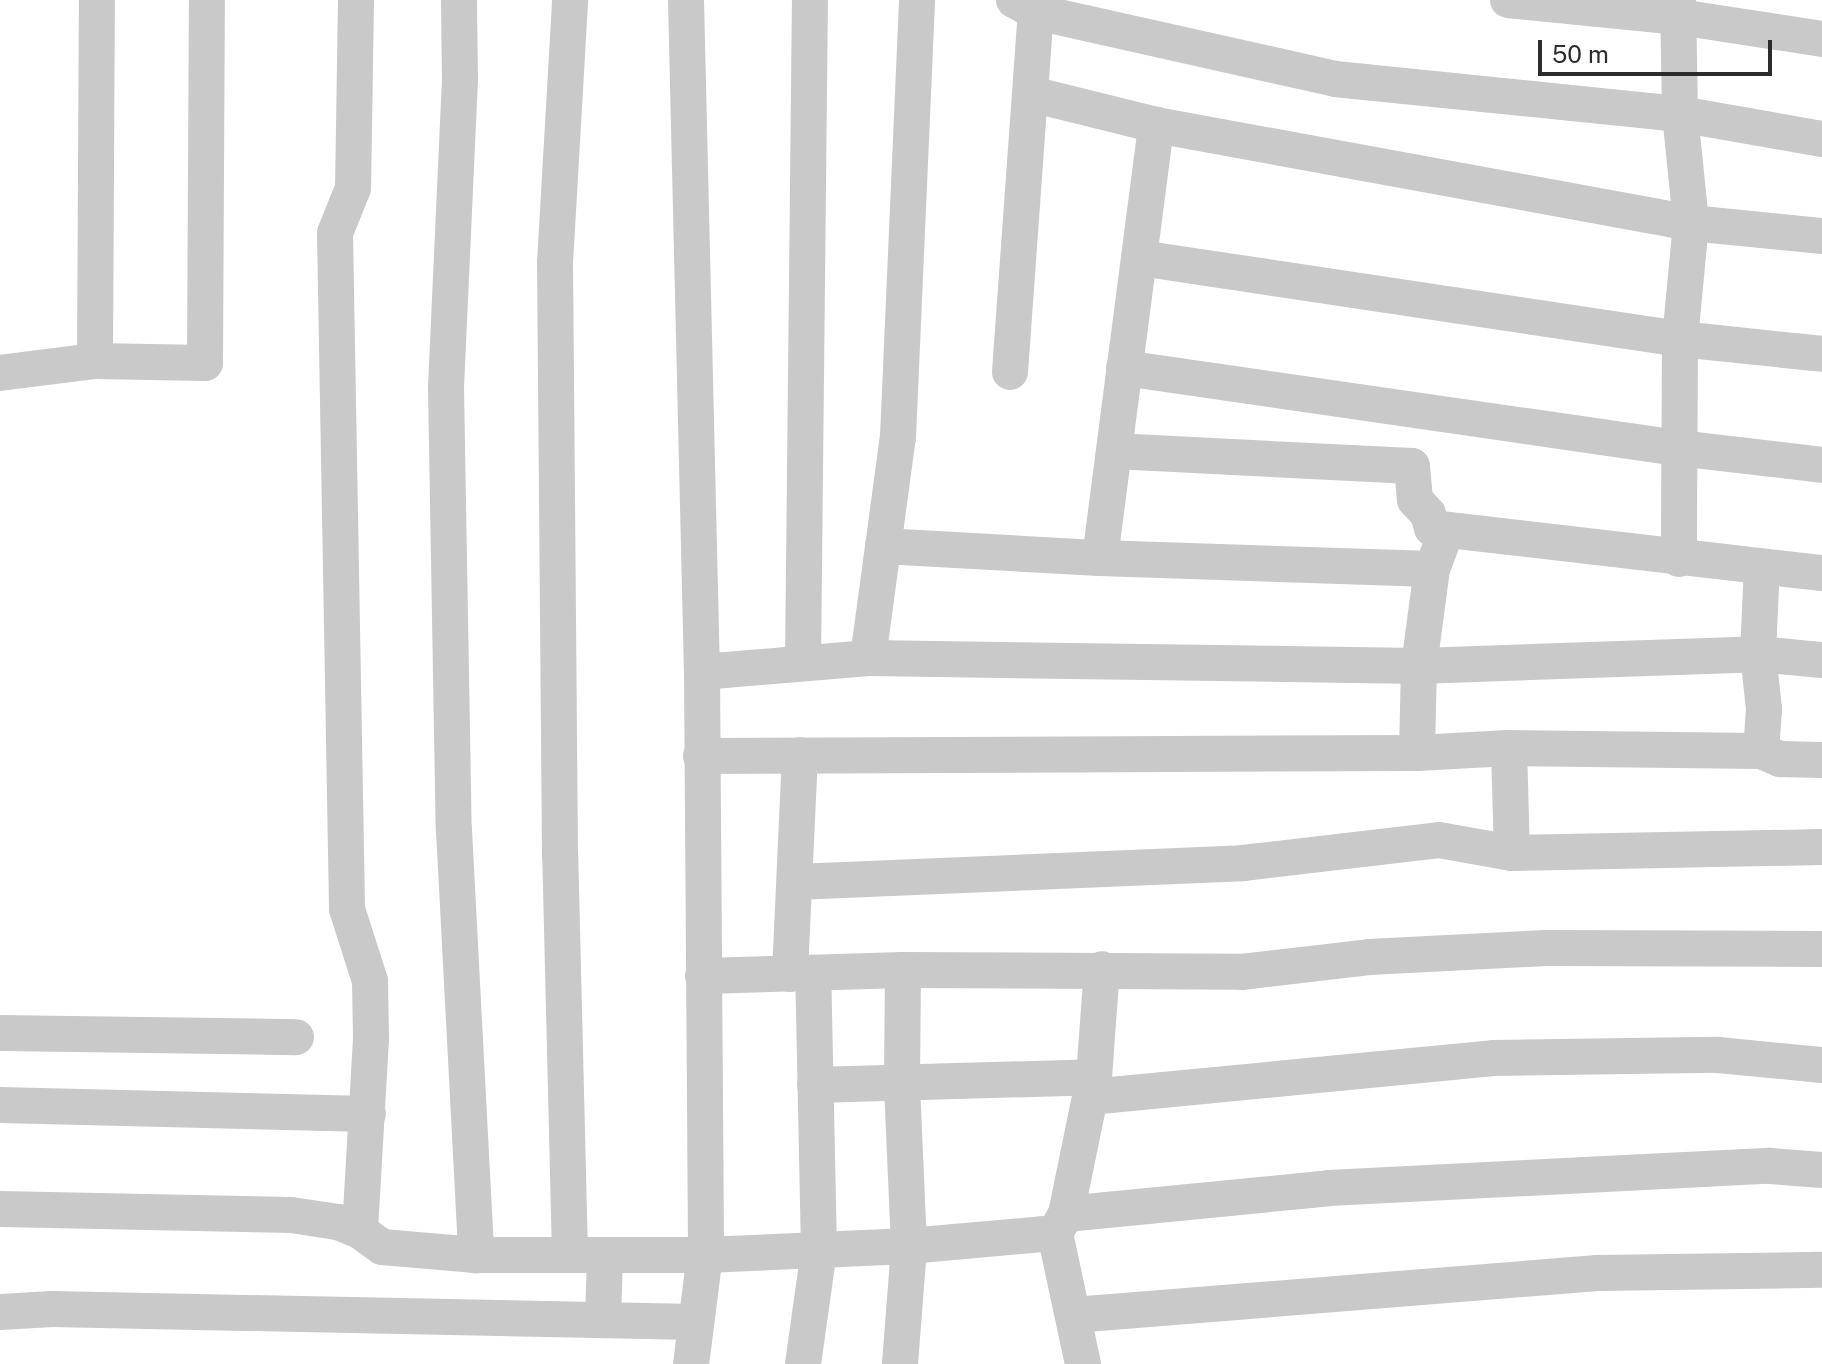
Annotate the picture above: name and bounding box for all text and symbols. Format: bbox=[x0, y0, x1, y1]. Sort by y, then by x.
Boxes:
scale bar bbox=[1542, 24, 1776, 74]
text: 50 m bbox=[1552, 40, 1609, 68]

